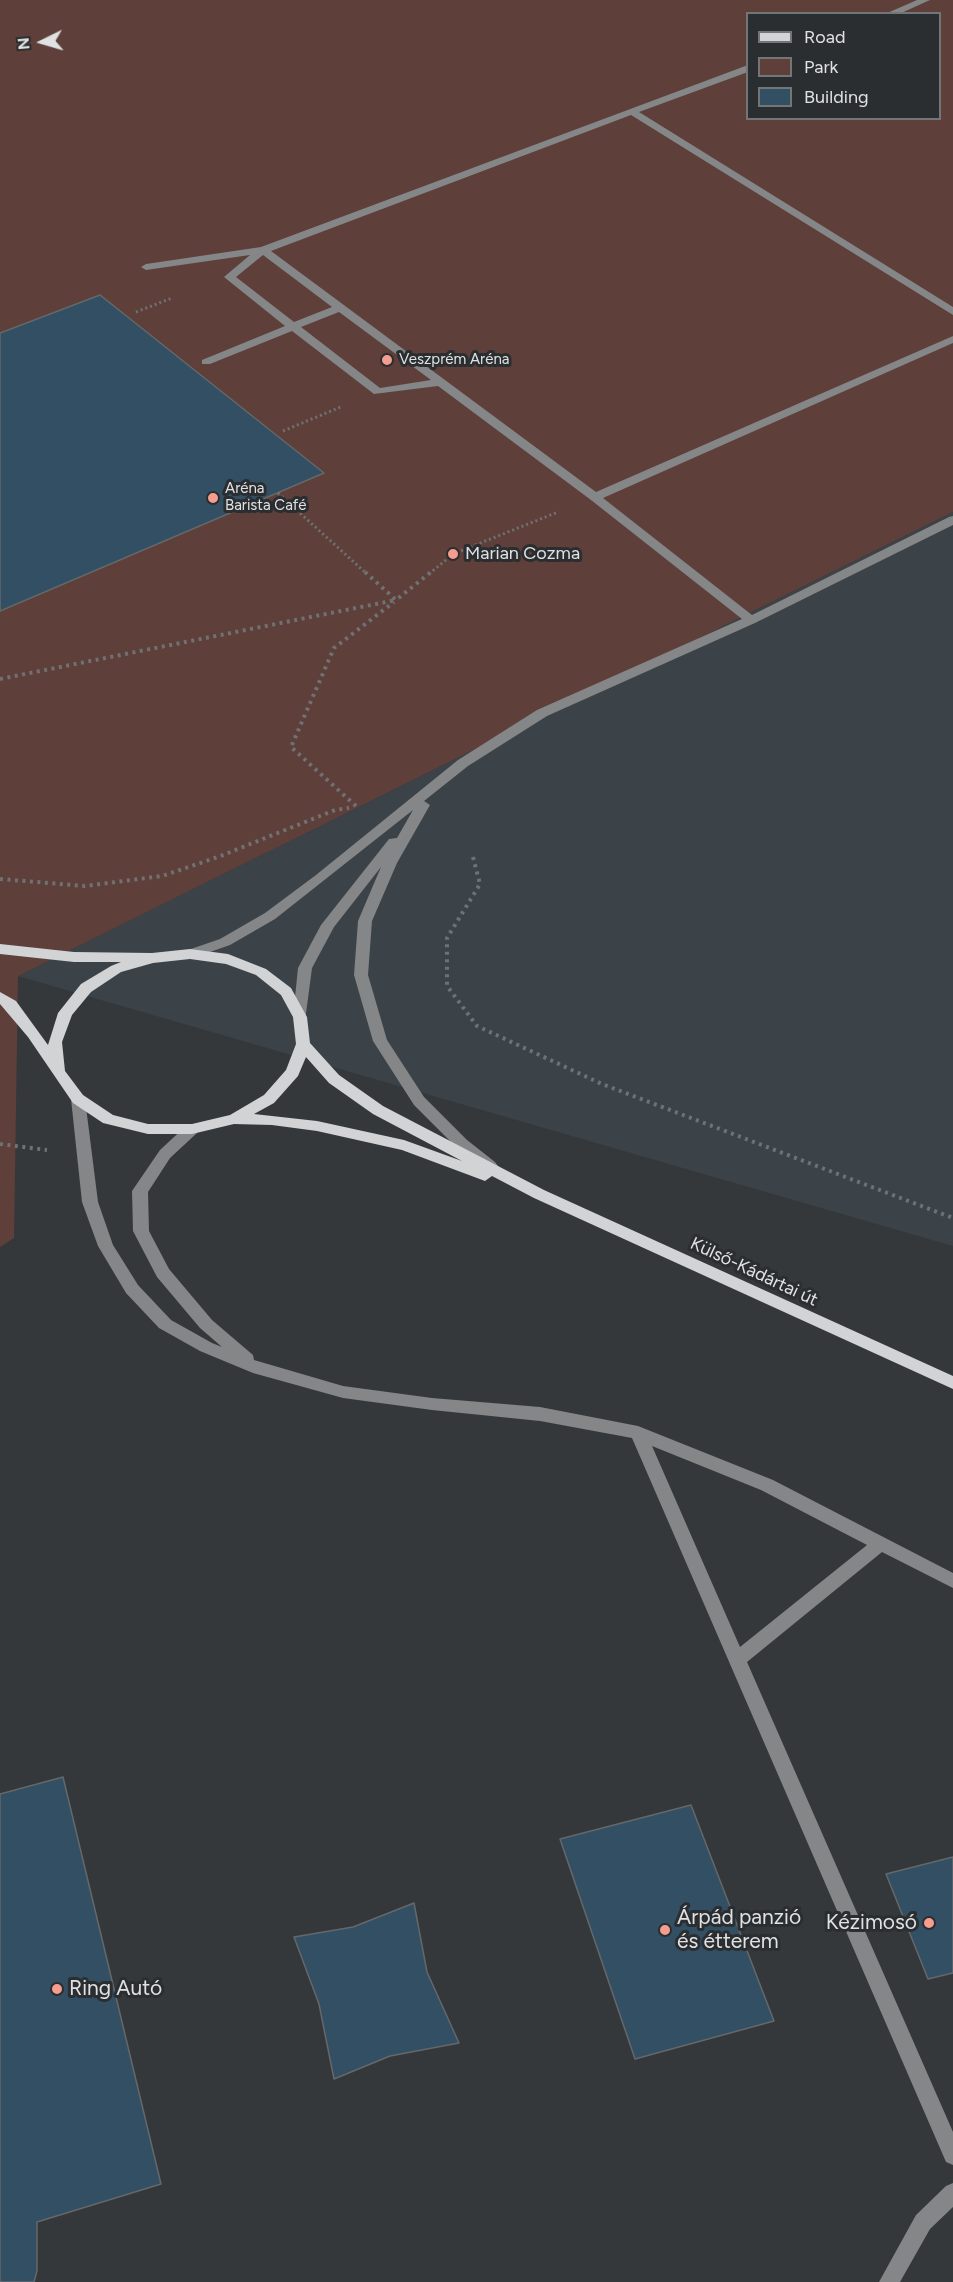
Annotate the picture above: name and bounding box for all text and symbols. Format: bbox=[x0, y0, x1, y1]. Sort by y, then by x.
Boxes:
north arrow bbox=[12, 12, 72, 72]
legend bbox=[746, 12, 941, 120]
text: Road bbox=[804, 26, 845, 48]
text: N bbox=[14, 37, 34, 51]
text: Park bbox=[804, 56, 838, 78]
text: Building bbox=[804, 86, 869, 108]
place label: Veszprém Aréna bbox=[399, 351, 509, 369]
marker: Veszprém Aréna bbox=[380, 353, 394, 367]
place label: Aréna Barista Café bbox=[225, 480, 306, 515]
marker: Aréna Barista Café bbox=[206, 491, 220, 505]
place label: Marian Cozma bbox=[465, 543, 580, 565]
marker: Marian Cozma bbox=[446, 547, 460, 561]
street label: Külső-Kádártai út bbox=[687, 1233, 821, 1311]
place label: Árpád panzió és étterem bbox=[677, 1905, 801, 1955]
place label: Kézimosó bbox=[826, 1910, 917, 1936]
marker: Kézimosó bbox=[922, 1916, 936, 1930]
marker: Árpád panzió és étterem bbox=[658, 1923, 672, 1937]
place label: Ring Autó bbox=[69, 1976, 162, 2002]
marker: Ring Autó bbox=[50, 1982, 64, 1996]

